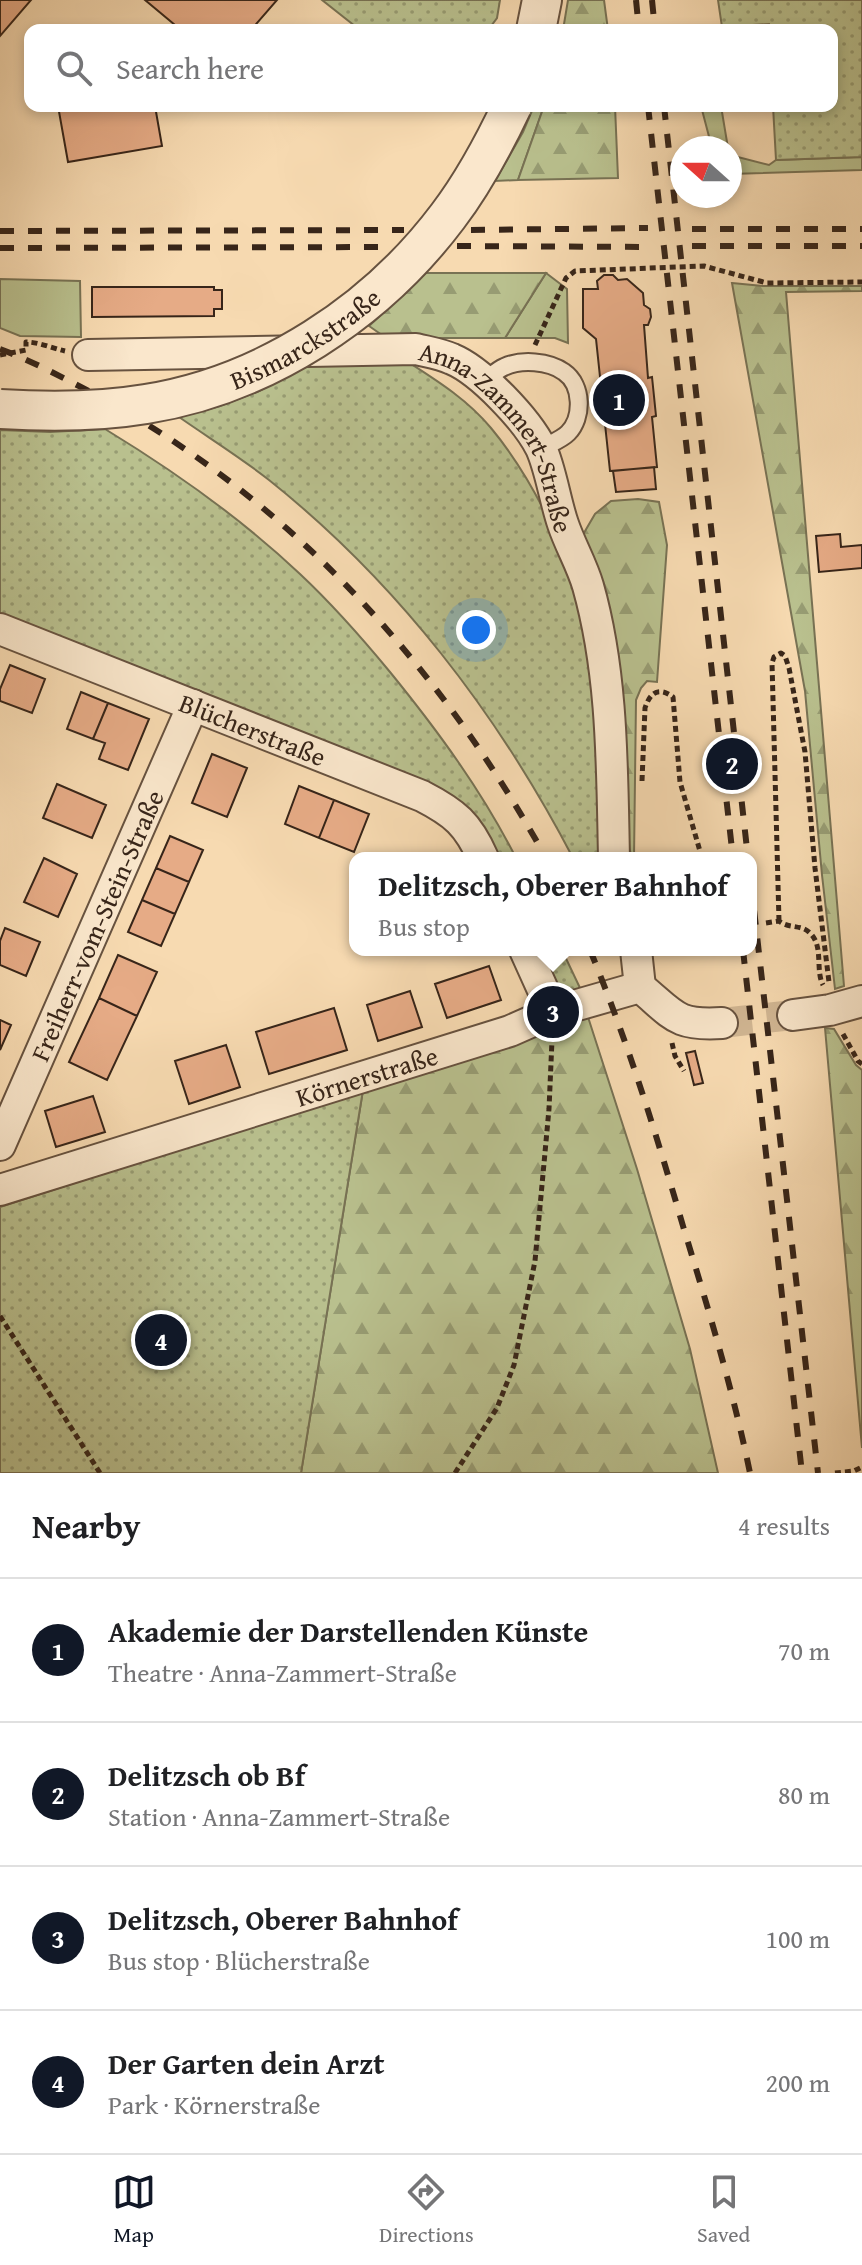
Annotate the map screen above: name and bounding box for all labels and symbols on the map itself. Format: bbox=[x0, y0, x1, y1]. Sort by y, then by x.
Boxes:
north arrow bbox=[670, 136, 742, 208]
street label: Bismarckstraße bbox=[224, 278, 389, 399]
street label: Anna-Zammert-Straße bbox=[416, 331, 584, 538]
pin: 1 bbox=[593, 370, 645, 430]
your location bbox=[456, 610, 496, 650]
street label: Blücherstraße bbox=[174, 683, 332, 776]
pin: 2 bbox=[706, 734, 758, 794]
street label: Freiherr-vom-Stein-Straße bbox=[20, 783, 173, 1067]
pin: 3 bbox=[527, 982, 579, 1042]
street label: Körnerstraße bbox=[291, 1035, 442, 1116]
pin: 4 bbox=[135, 1310, 187, 1370]

